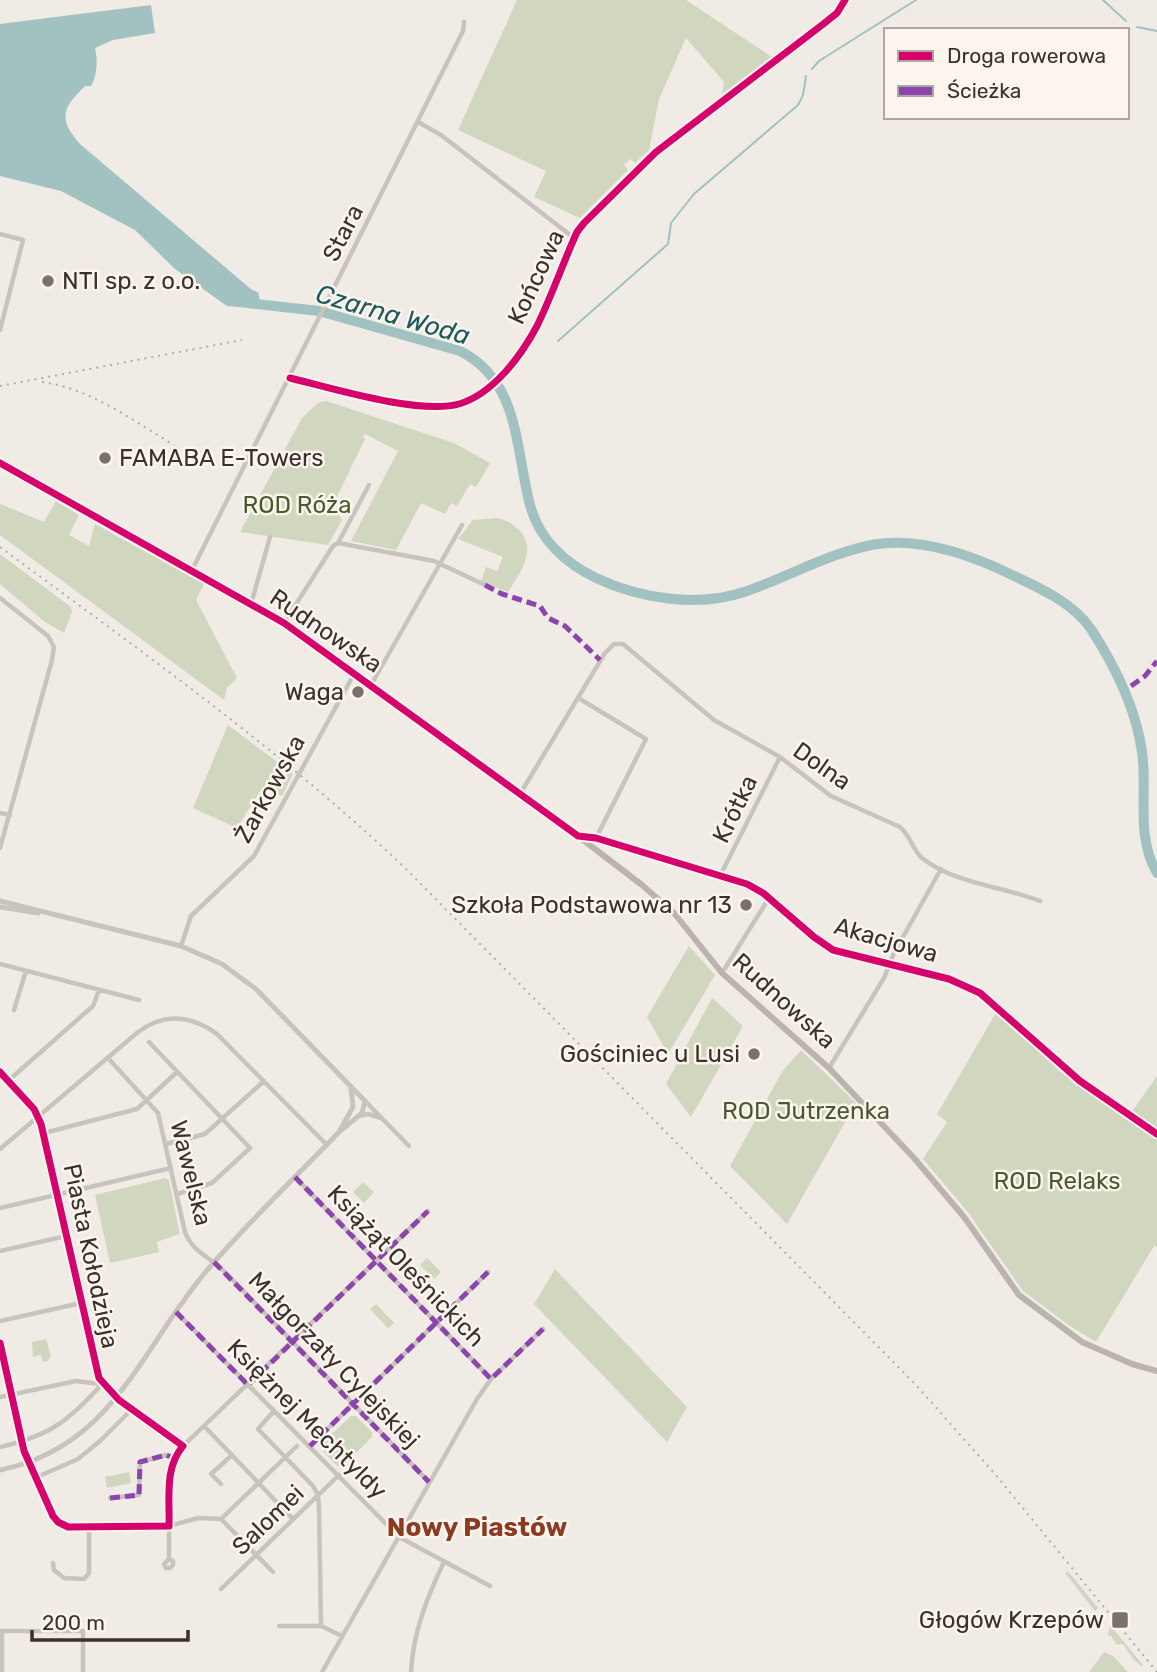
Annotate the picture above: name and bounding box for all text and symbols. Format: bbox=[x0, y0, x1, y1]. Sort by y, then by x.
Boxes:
legend bbox=[884, 28, 1129, 119]
text: Droga rowerowa bbox=[947, 43, 1106, 68]
text: Ścieżka bbox=[947, 78, 1021, 103]
street label: Stara bbox=[317, 200, 369, 266]
street label: Końcowa bbox=[502, 225, 570, 329]
place label: NTI sp. z o.o. bbox=[62, 267, 200, 295]
marker: NTI sp. z o.o. bbox=[40, 273, 56, 289]
water label: Czarna Woda bbox=[312, 278, 474, 352]
place label: FAMABA E-Towers bbox=[119, 444, 323, 472]
marker: FAMABA E-Towers bbox=[97, 450, 113, 466]
park label: ROD Róża bbox=[242, 491, 352, 519]
street label: Rudnowska bbox=[265, 583, 387, 679]
place label: Waga bbox=[284, 678, 344, 706]
marker: Waga bbox=[350, 684, 366, 700]
street label: Żarkowska bbox=[229, 730, 311, 848]
street label: Dolna bbox=[788, 736, 856, 796]
street label: Krótka bbox=[707, 771, 763, 847]
place label: Szkoła Podstawowa nr 13 bbox=[451, 891, 732, 919]
marker: Szkoła Podstawowa nr 13 bbox=[738, 897, 754, 913]
street label: Akacjowa bbox=[831, 912, 941, 968]
street label: Rudnowska bbox=[727, 947, 841, 1055]
place label: Gościniec u Lusi bbox=[560, 1040, 740, 1068]
marker: Gościniec u Lusi bbox=[746, 1046, 762, 1062]
park label: ROD Jutrzenka bbox=[722, 1097, 890, 1125]
street label: Wawelska bbox=[164, 1117, 218, 1229]
street label: Piasta Kołodzieja bbox=[58, 1161, 124, 1351]
park label: ROD Relaks bbox=[994, 1167, 1120, 1195]
street label: Książąt Oleśnickich bbox=[322, 1179, 490, 1353]
street label: Małgorzaty Cylejskiej bbox=[243, 1266, 425, 1454]
street label: Księżnej Mechtyldy bbox=[221, 1333, 393, 1505]
street label: Salomei bbox=[226, 1479, 310, 1561]
district label: Nowy Piastów bbox=[387, 1512, 567, 1543]
scale bar bbox=[32, 1598, 187, 1642]
place label: Głogów Krzepów bbox=[919, 1606, 1104, 1634]
text: 200 m bbox=[42, 1610, 105, 1635]
marker: Głogów Krzepów bbox=[1110, 1610, 1130, 1630]

